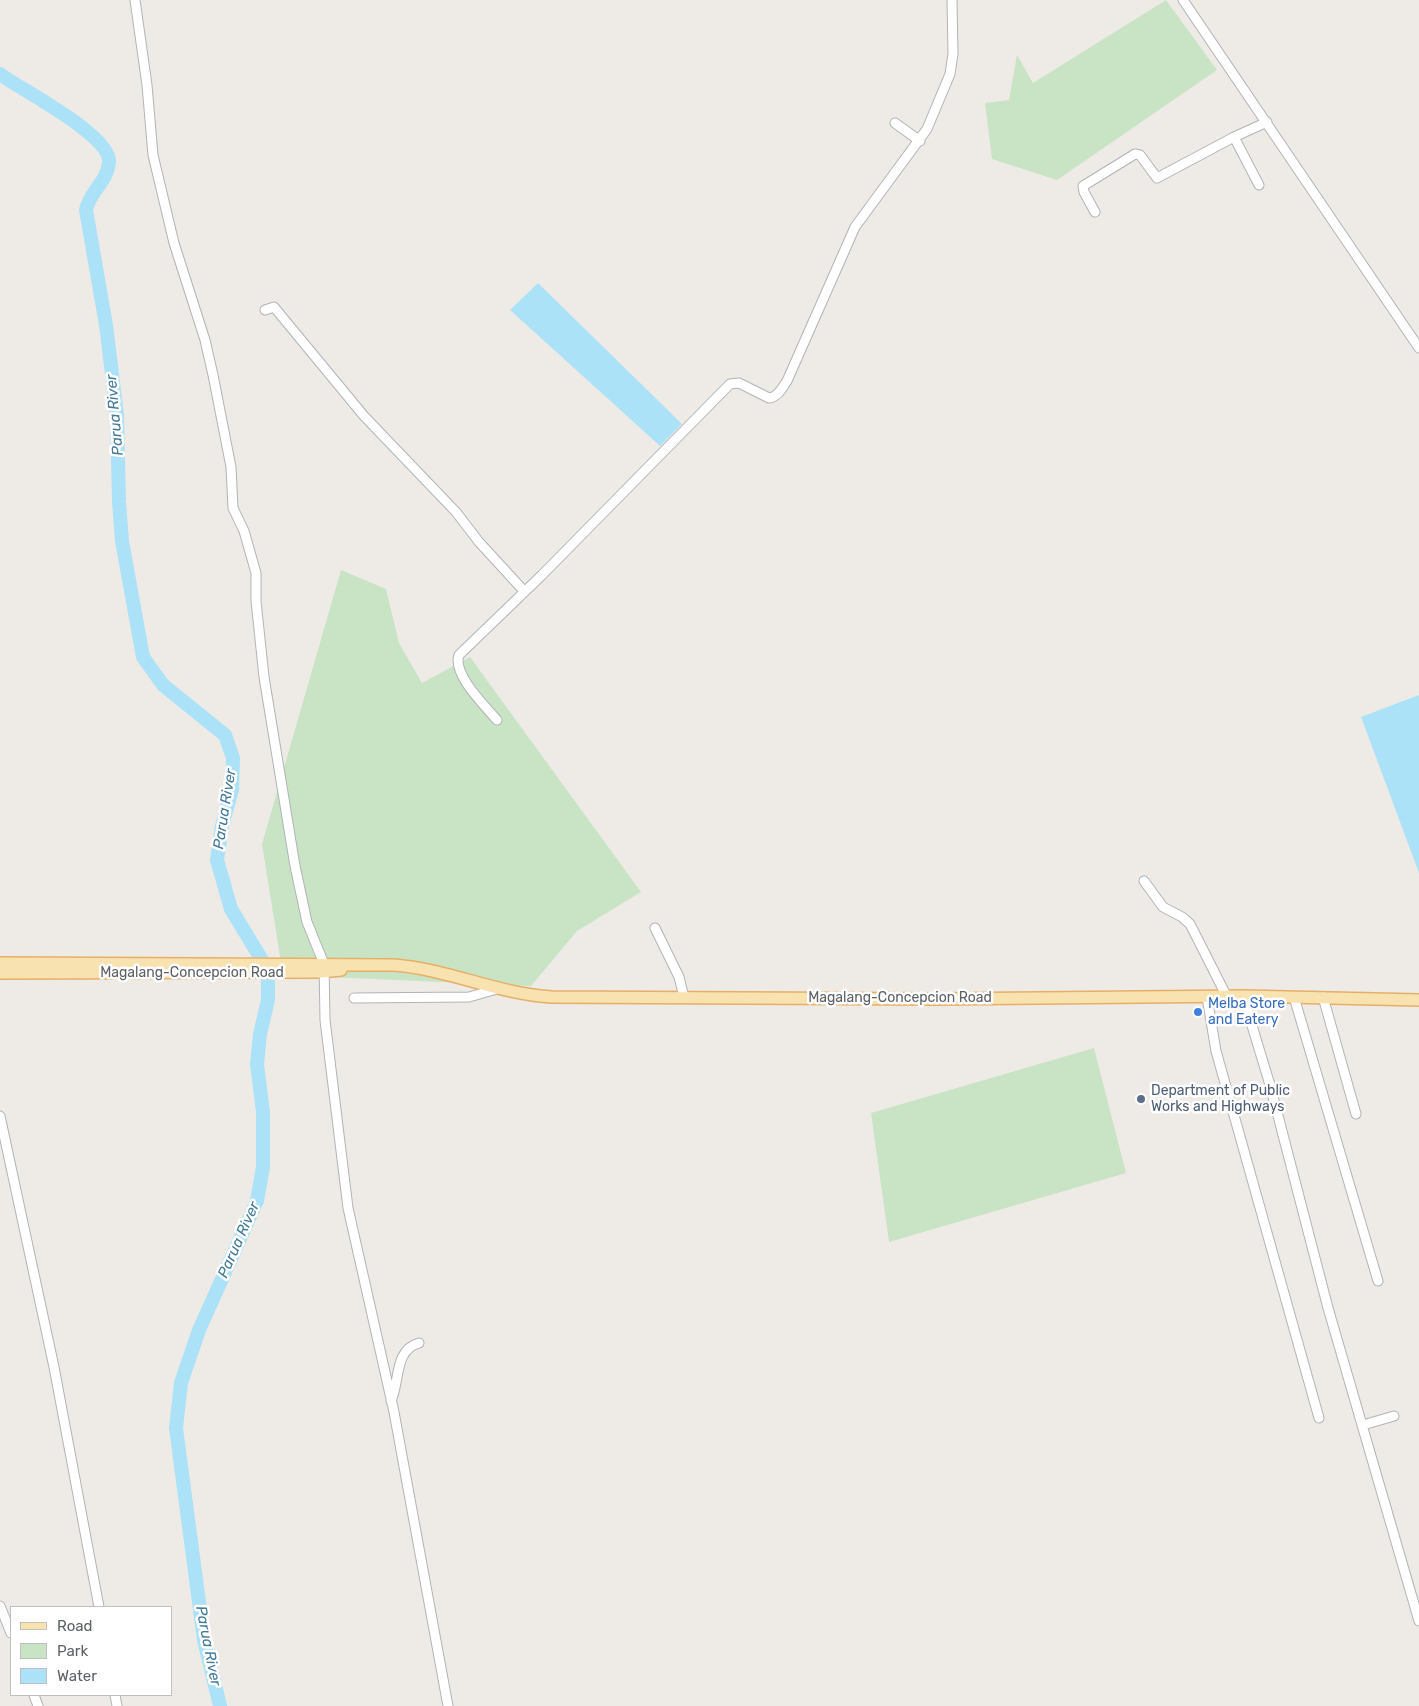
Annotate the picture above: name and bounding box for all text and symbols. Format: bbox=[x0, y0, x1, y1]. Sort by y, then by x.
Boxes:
water label: Parua River bbox=[102, 374, 128, 456]
water label: Parua River bbox=[210, 767, 240, 851]
street label: Magalang-Concepcion Road bbox=[100, 965, 284, 981]
street label: Magalang-Concepcion Road bbox=[808, 990, 992, 1006]
place label: Melba Store and Eatery bbox=[1208, 996, 1285, 1028]
marker: Melba Store and Eatery bbox=[1192, 1006, 1204, 1018]
place label: Department of Public Works and Highways bbox=[1151, 1083, 1290, 1116]
marker: Department of Public Works and Highways bbox=[1135, 1093, 1147, 1105]
water label: Parua River bbox=[214, 1199, 264, 1281]
water label: Parua River bbox=[191, 1604, 225, 1688]
legend bbox=[10, 1606, 172, 1696]
text: Road bbox=[57, 1617, 93, 1635]
text: Park bbox=[57, 1642, 88, 1660]
text: Water bbox=[57, 1667, 97, 1685]

